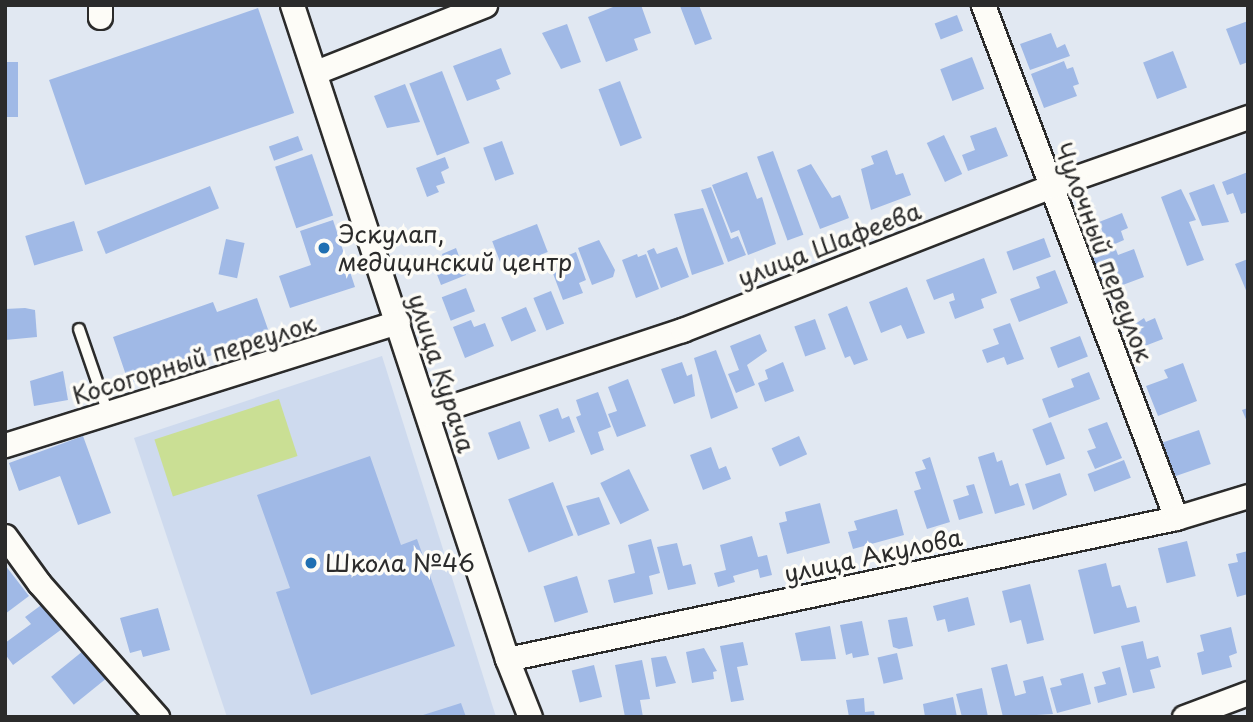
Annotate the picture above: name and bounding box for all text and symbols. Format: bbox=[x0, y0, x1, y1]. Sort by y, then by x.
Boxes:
street label: Чулочный переулок bbox=[1049, 138, 1159, 366]
street label: улица Шафеева bbox=[733, 196, 925, 292]
place label: Эскулап, медицинский центр bbox=[338, 220, 573, 276]
marker: Эскулап, медицинский центр bbox=[316, 240, 332, 256]
street label: улица Курача bbox=[403, 289, 481, 457]
street label: Косогорный переулок bbox=[68, 308, 320, 410]
street label: улица Акулова bbox=[781, 522, 965, 588]
place label: Школа №46 bbox=[325, 549, 476, 577]
marker: Школа №46 bbox=[303, 555, 319, 571]

